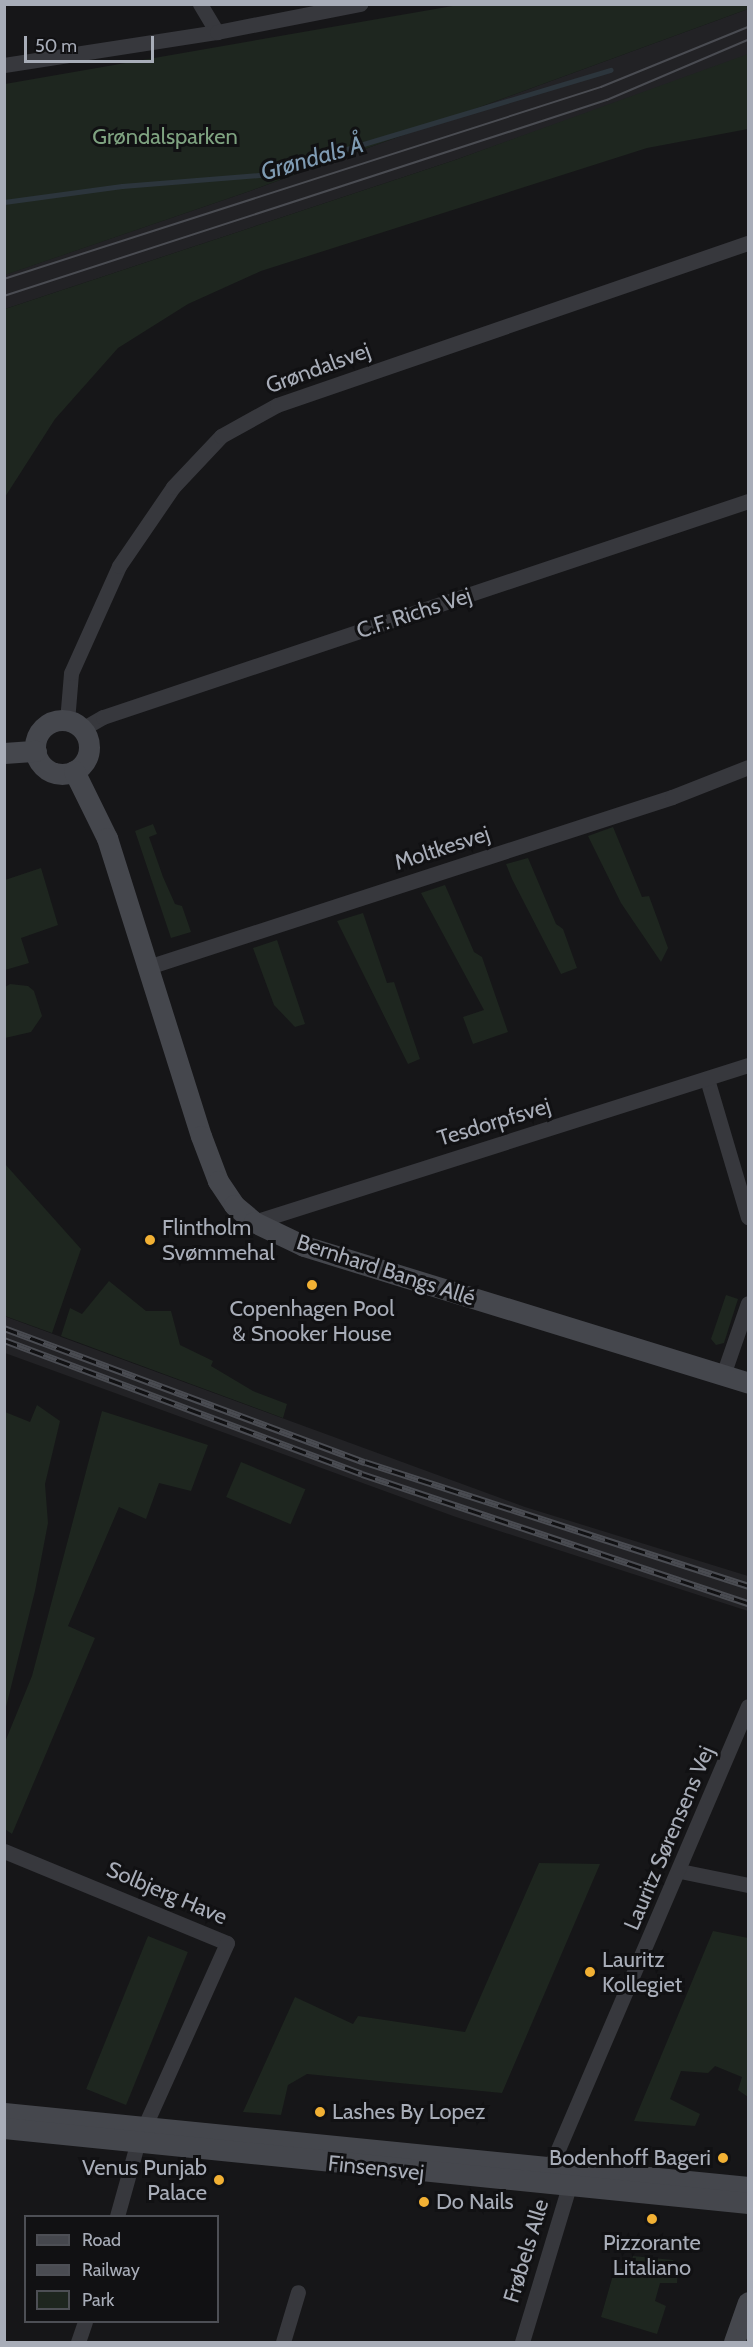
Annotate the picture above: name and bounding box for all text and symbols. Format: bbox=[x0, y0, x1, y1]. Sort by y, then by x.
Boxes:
scale bar bbox=[27, 24, 158, 62]
text: 50 m bbox=[35, 35, 77, 57]
park label: Grøndalsparken bbox=[92, 124, 238, 150]
water label: Grøndals Å bbox=[257, 130, 367, 186]
street label: Grøndalsvej bbox=[262, 337, 374, 399]
street label: C.F. Richs Vej bbox=[353, 582, 475, 644]
street label: Moltkesvej bbox=[391, 820, 493, 876]
street label: Tesdorpfsvej bbox=[434, 1092, 554, 1152]
place label: Flintholm Svømmehal bbox=[162, 1214, 275, 1266]
street label: Bernhard Bangs Allé bbox=[294, 1229, 478, 1311]
marker: Flintholm Svømmehal bbox=[143, 1233, 157, 1247]
marker: Copenhagen Pool & Snooker House bbox=[305, 1278, 319, 1292]
place label: Copenhagen Pool & Snooker House bbox=[230, 1295, 394, 1346]
street label: Lauritz Sørensens Vej bbox=[618, 1742, 720, 1934]
street label: Solbjerg Have bbox=[103, 1856, 231, 1930]
place label: Lauritz Kollegiet bbox=[602, 1946, 682, 1998]
marker: Lauritz Kollegiet bbox=[583, 1965, 597, 1979]
place label: Lashes By Lopez bbox=[332, 2099, 485, 2125]
marker: Lashes By Lopez bbox=[313, 2105, 327, 2119]
place label: Bodenhoff Bageri bbox=[549, 2145, 711, 2171]
street label: Finsensvej bbox=[327, 2150, 425, 2186]
marker: Bodenhoff Bageri bbox=[716, 2151, 730, 2165]
place label: Venus Punjab Palace bbox=[82, 2154, 207, 2206]
marker: Venus Punjab Palace bbox=[212, 2173, 226, 2187]
place label: Do Nails bbox=[436, 2189, 514, 2215]
marker: Do Nails bbox=[417, 2195, 431, 2209]
street label: Frøbels Alle bbox=[498, 2196, 554, 2306]
marker: Pizzorante Litaliano bbox=[645, 2212, 659, 2226]
legend bbox=[24, 2215, 219, 2323]
text: Road bbox=[82, 2229, 121, 2251]
place label: Pizzorante Litaliano bbox=[603, 2229, 701, 2280]
text: Railway bbox=[82, 2259, 140, 2281]
text: Park bbox=[82, 2289, 114, 2311]

